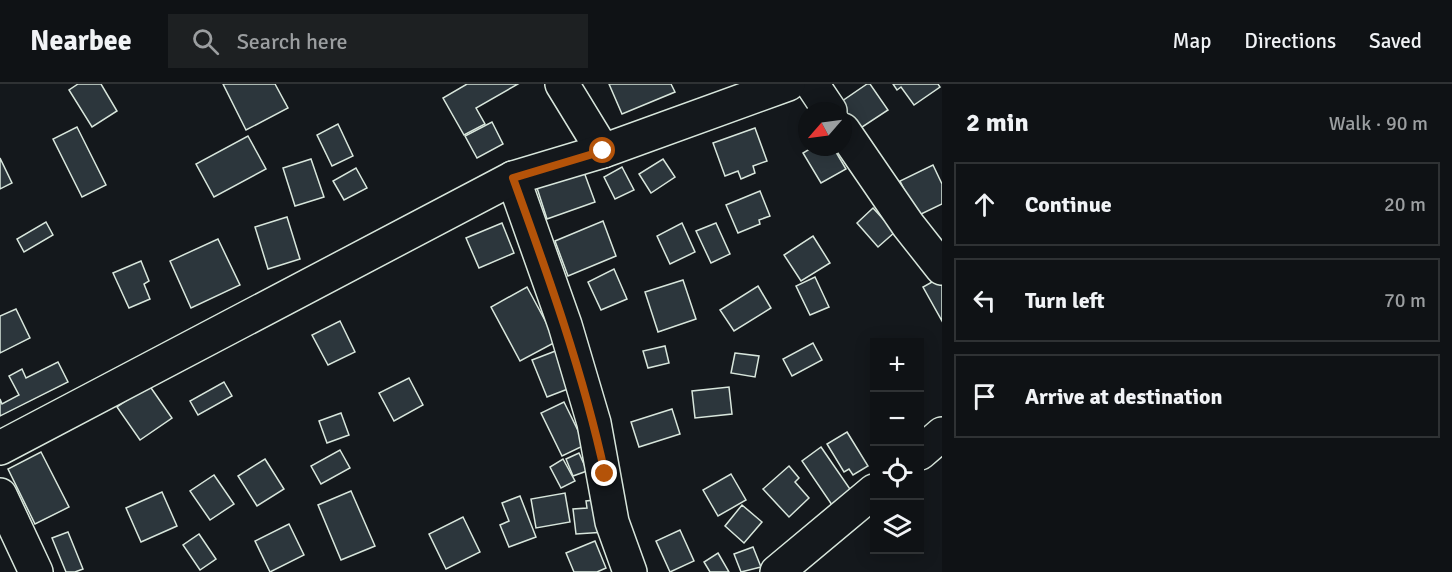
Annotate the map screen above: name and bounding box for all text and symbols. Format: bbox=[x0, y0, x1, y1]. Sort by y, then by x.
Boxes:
search box bbox=[168, 14, 588, 68]
text: Nearbee bbox=[30, 24, 132, 58]
icon: search bbox=[189, 25, 222, 58]
text: Search here bbox=[237, 28, 348, 55]
text: Map bbox=[1173, 28, 1211, 54]
text: Directions bbox=[1244, 28, 1336, 54]
text: Saved bbox=[1369, 28, 1422, 54]
north arrow bbox=[798, 102, 852, 156]
text: 2 min bbox=[966, 107, 1029, 139]
text: Walk · 90 m bbox=[1329, 111, 1428, 136]
route start bbox=[589, 137, 615, 163]
icon: ahead bbox=[968, 188, 1001, 221]
text: Continue bbox=[1025, 191, 1112, 218]
text: 20 m bbox=[1384, 192, 1426, 217]
icon: left bbox=[968, 284, 1001, 317]
text: Turn left bbox=[1025, 287, 1105, 314]
text: 70 m bbox=[1384, 288, 1426, 313]
map controls bbox=[870, 338, 924, 554]
button: + bbox=[870, 338, 924, 392]
icon: arrive bbox=[968, 380, 1001, 413]
text: Arrive at destination bbox=[1025, 383, 1222, 410]
button: − bbox=[870, 392, 924, 446]
button: locate bbox=[870, 446, 924, 500]
route end bbox=[591, 460, 617, 486]
button: layers bbox=[870, 500, 924, 554]

